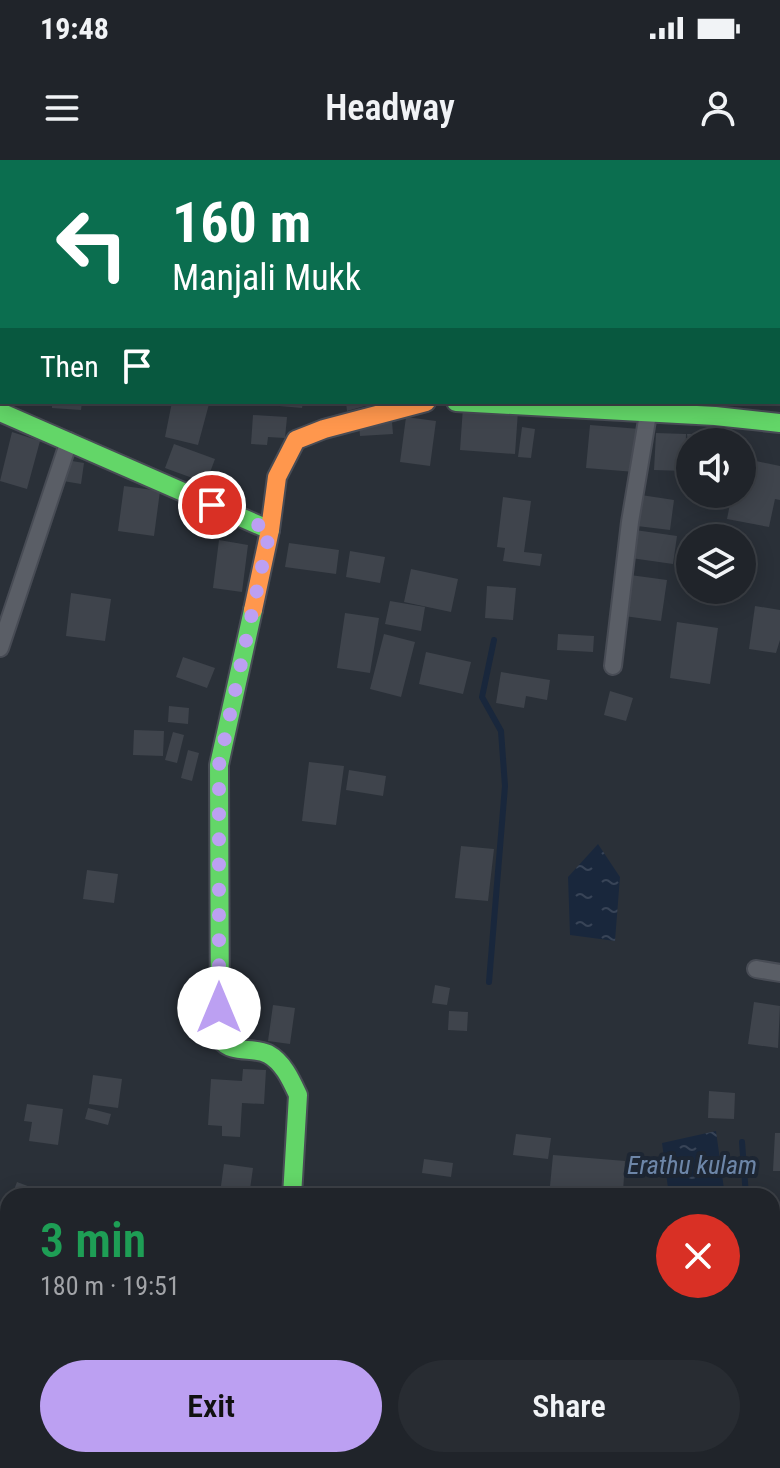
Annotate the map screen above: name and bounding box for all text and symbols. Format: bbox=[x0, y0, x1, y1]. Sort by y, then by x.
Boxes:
text: 19:48 bbox=[40, 11, 109, 46]
icon: menu bbox=[40, 86, 84, 130]
icon: person bbox=[696, 86, 740, 130]
text: Headway bbox=[325, 87, 455, 129]
text: 160 m bbox=[172, 190, 311, 256]
icon: left bbox=[40, 192, 144, 296]
text: Manjali Mukk bbox=[172, 257, 361, 299]
icon: arrive bbox=[115, 344, 159, 388]
text: Then bbox=[40, 349, 99, 384]
map controls bbox=[676, 428, 756, 604]
button: sound bbox=[676, 428, 756, 508]
pin bbox=[178, 471, 246, 539]
icon: arrive bbox=[190, 483, 234, 527]
button: layers bbox=[676, 524, 756, 604]
position arrow bbox=[177, 966, 261, 1050]
water label: Erathu kulam bbox=[627, 1150, 757, 1180]
text: 3 min bbox=[40, 1212, 146, 1269]
button: close bbox=[656, 1214, 740, 1298]
text: 180 m · 19:51 bbox=[40, 1271, 180, 1301]
button: Exit bbox=[40, 1360, 382, 1452]
button: Share bbox=[398, 1360, 740, 1452]

